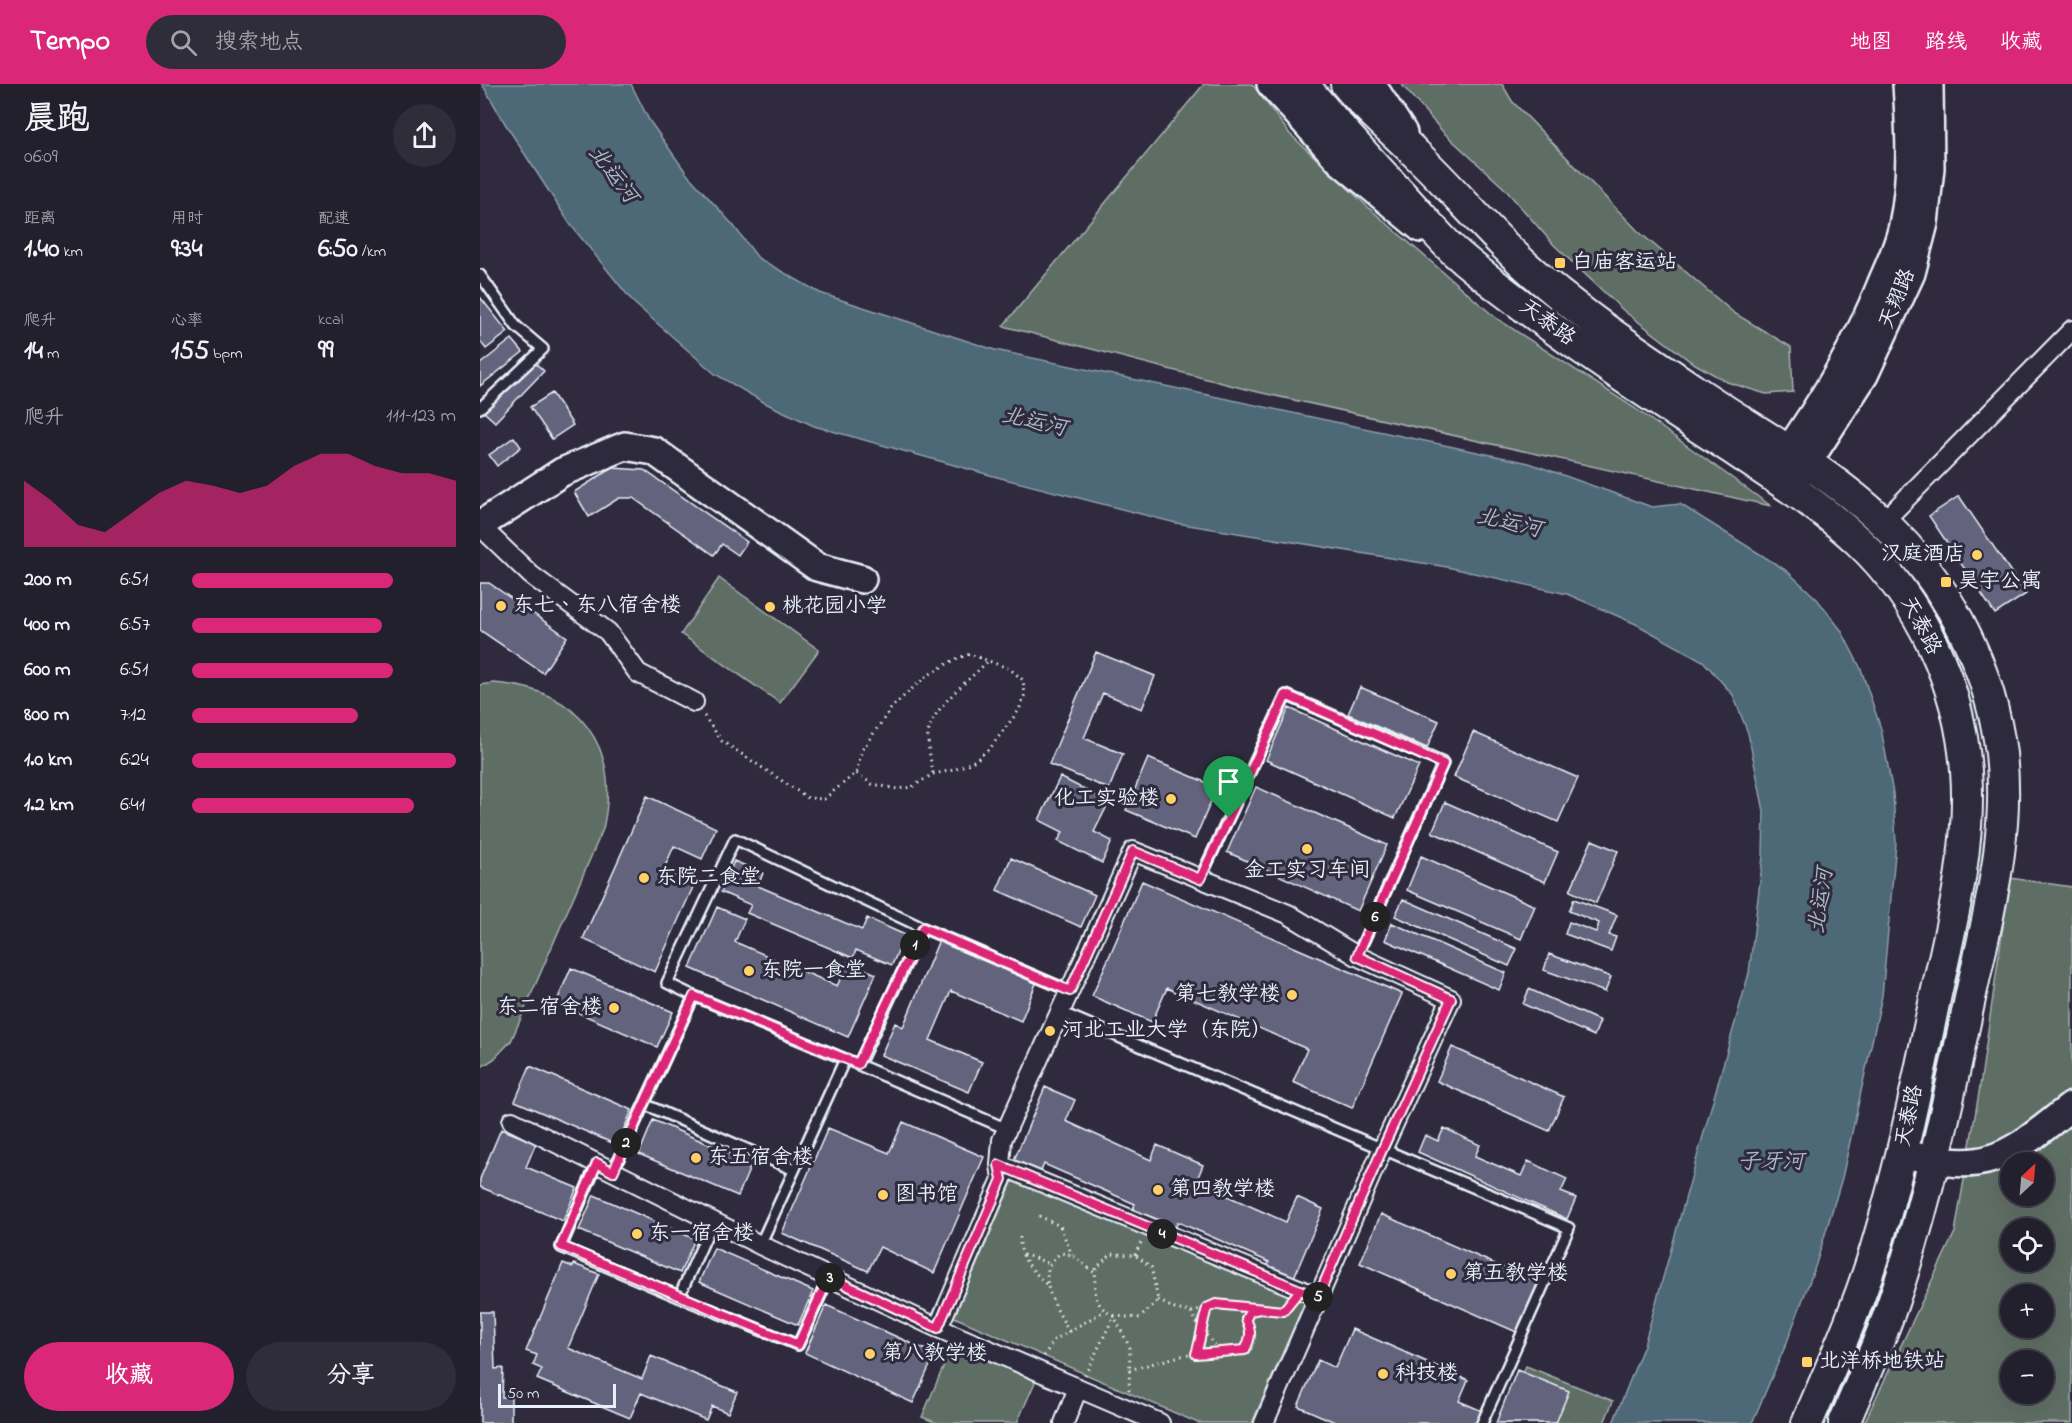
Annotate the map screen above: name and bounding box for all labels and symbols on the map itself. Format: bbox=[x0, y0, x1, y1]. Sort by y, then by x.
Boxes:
water label: 北运河 bbox=[579, 139, 646, 213]
place label: 白庙客运站 bbox=[1572, 248, 1677, 278]
marker: 白庙客运站 bbox=[1553, 256, 1567, 270]
street label: 天翔路 bbox=[1872, 264, 1924, 334]
street label: 天泰路 bbox=[1513, 292, 1581, 354]
water label: 北运河 bbox=[998, 400, 1073, 447]
water label: 北运河 bbox=[1473, 501, 1548, 548]
place label: 汉庭酒店 bbox=[1881, 540, 1965, 570]
marker: 汉庭酒店 bbox=[1970, 548, 1984, 562]
place label: 昊宇公寓 bbox=[1958, 567, 2042, 597]
marker: 昊宇公寓 bbox=[1939, 575, 1953, 589]
place label: 东七、东八宿舍楼 bbox=[513, 591, 681, 621]
street label: 天泰路 bbox=[1892, 591, 1948, 661]
place label: 桃花园小学 bbox=[782, 592, 887, 622]
marker: 东七、东八宿舍楼 bbox=[494, 599, 508, 613]
marker: 桃花园小学 bbox=[763, 600, 777, 614]
pin bbox=[1203, 756, 1254, 818]
place label: 化工实验楼 bbox=[1054, 784, 1159, 814]
marker: 化工实验楼 bbox=[1164, 792, 1178, 806]
marker: 金工实习车间 bbox=[1300, 842, 1314, 856]
place label: 金工实习车间 bbox=[1244, 856, 1370, 886]
place label: 东院二食堂 bbox=[656, 863, 761, 893]
water label: 北运河 bbox=[1802, 863, 1843, 936]
marker: 东院二食堂 bbox=[637, 871, 651, 885]
pin: 6 bbox=[1360, 902, 1390, 932]
pin: 1 bbox=[900, 930, 930, 960]
place label: 东院一食堂 bbox=[761, 956, 866, 986]
marker: 东院一食堂 bbox=[742, 964, 756, 978]
place label: 第七教学楼 bbox=[1175, 980, 1280, 1010]
marker: 第七教学楼 bbox=[1285, 988, 1299, 1002]
place label: 东二宿舍楼 bbox=[497, 993, 602, 1023]
marker: 东二宿舍楼 bbox=[607, 1001, 621, 1015]
place label: 河北工业大学（东院） bbox=[1062, 1016, 1272, 1046]
marker: 河北工业大学（东院） bbox=[1043, 1024, 1057, 1038]
street label: 天泰路 bbox=[1889, 1082, 1931, 1150]
pin: 2 bbox=[611, 1128, 641, 1158]
place label: 东五宿舍楼 bbox=[708, 1143, 813, 1173]
water label: 子牙河 bbox=[1738, 1147, 1807, 1179]
marker: 东五宿舍楼 bbox=[689, 1151, 703, 1165]
north arrow bbox=[2000, 1152, 2054, 1206]
place label: 第四教学楼 bbox=[1170, 1175, 1275, 1205]
place label: 图书馆 bbox=[895, 1180, 958, 1210]
marker: 第四教学楼 bbox=[1151, 1183, 1165, 1197]
marker: 图书馆 bbox=[876, 1188, 890, 1202]
place label: 东一宿舍楼 bbox=[649, 1219, 754, 1249]
pin: 4 bbox=[1147, 1219, 1177, 1249]
marker: 东一宿舍楼 bbox=[630, 1227, 644, 1241]
place label: 第五教学楼 bbox=[1463, 1259, 1568, 1289]
pin: 3 bbox=[815, 1263, 845, 1293]
marker: 第五教学楼 bbox=[1444, 1267, 1458, 1281]
pin: 5 bbox=[1303, 1282, 1333, 1312]
place label: 第八教学楼 bbox=[882, 1339, 987, 1369]
marker: 第八教学楼 bbox=[863, 1347, 877, 1361]
place label: 北洋桥地铁站 bbox=[1819, 1347, 1945, 1377]
marker: 北洋桥地铁站 bbox=[1800, 1355, 1814, 1369]
place label: 科技楼 bbox=[1395, 1359, 1458, 1389]
marker: 科技楼 bbox=[1376, 1367, 1390, 1381]
scale bar bbox=[498, 1381, 616, 1408]

